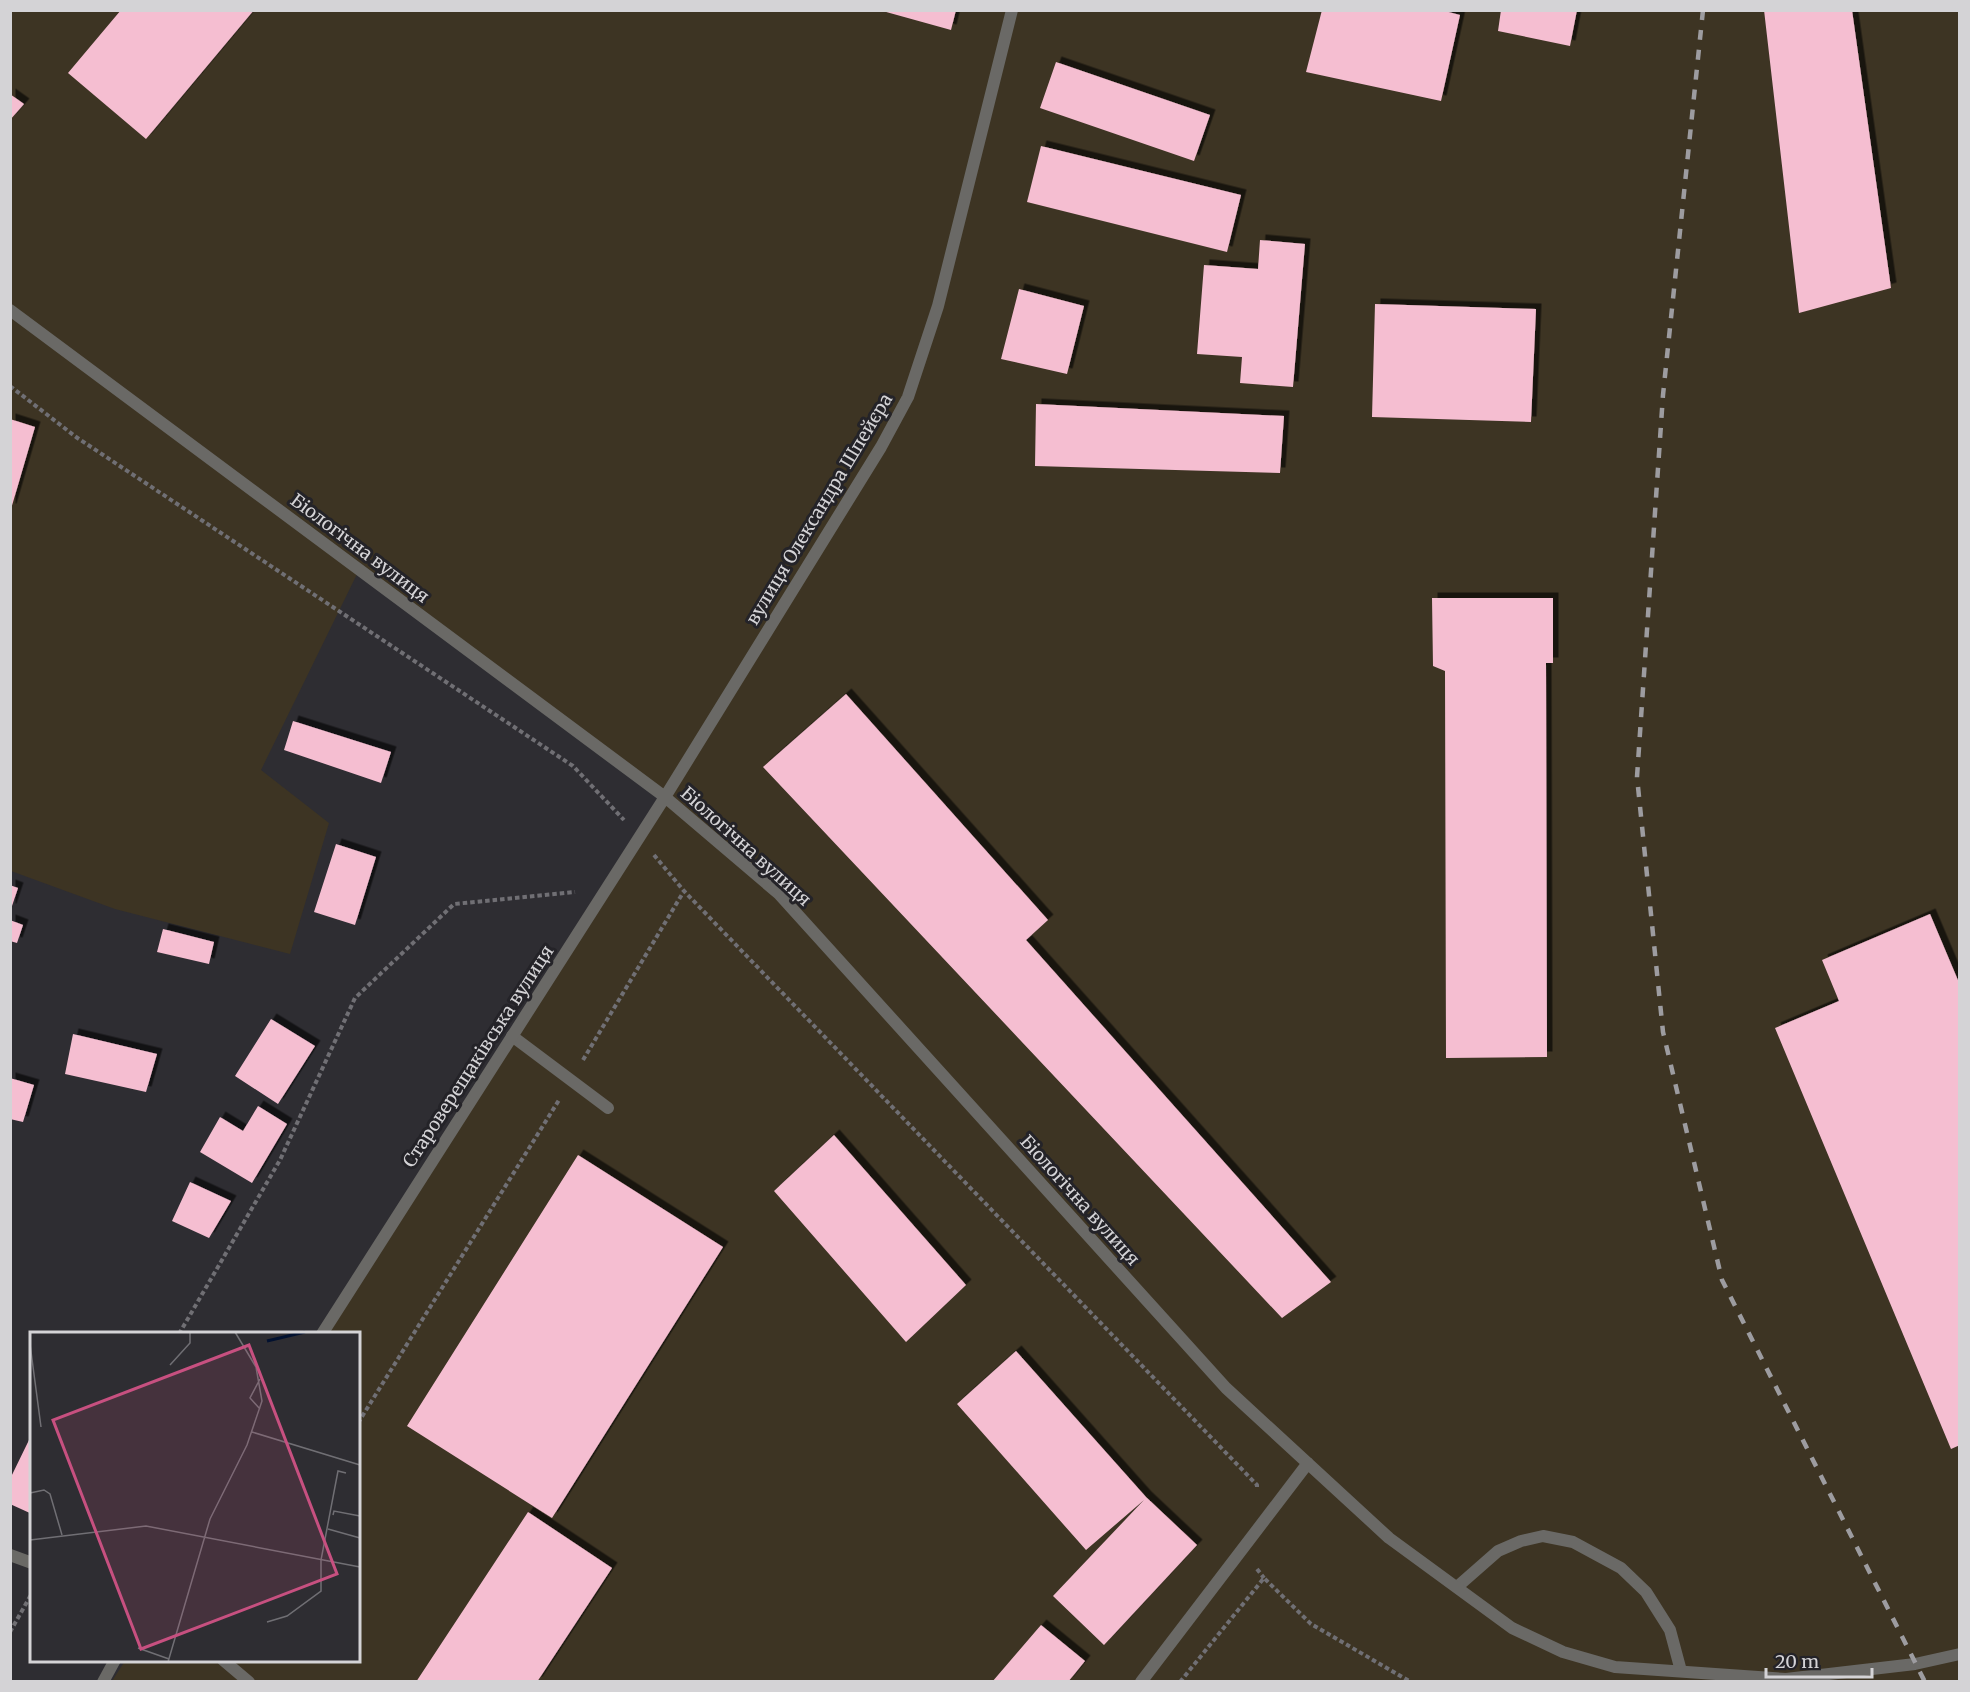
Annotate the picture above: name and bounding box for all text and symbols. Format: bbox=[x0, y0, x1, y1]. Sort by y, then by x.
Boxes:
street label: вулиця Олександра Шпейєра bbox=[741, 389, 897, 629]
street label: Біологічна вулиця bbox=[286, 488, 434, 608]
street label: Біологічна вулиця bbox=[676, 781, 816, 911]
street label: Староверещаківська вулиця bbox=[397, 940, 559, 1171]
street label: Біологічна вулиця bbox=[1015, 1130, 1145, 1270]
inset map bbox=[30, 1332, 360, 1662]
scale bar bbox=[1766, 1641, 1872, 1679]
text: 20 m bbox=[1775, 1650, 1819, 1673]

